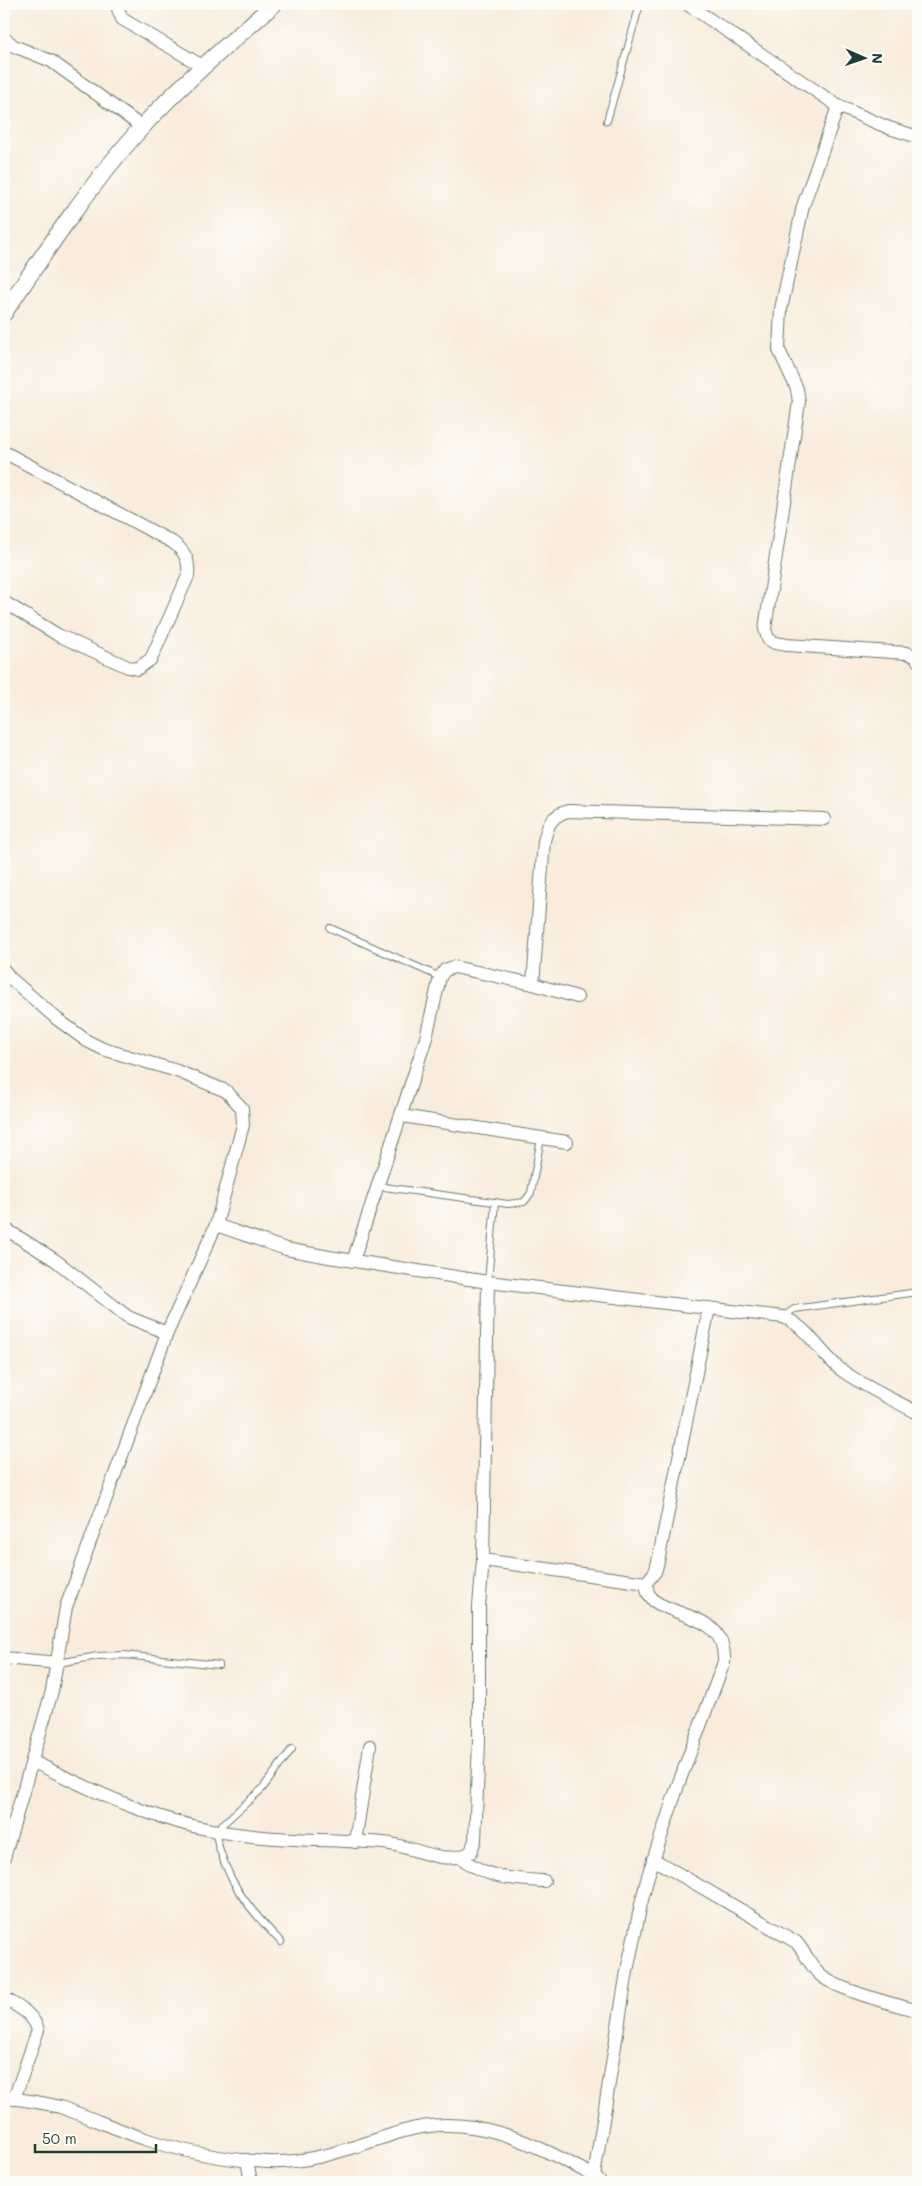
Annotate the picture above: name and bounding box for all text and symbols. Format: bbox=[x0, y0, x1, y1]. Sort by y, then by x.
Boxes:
north arrow bbox=[840, 32, 890, 82]
text: N bbox=[868, 53, 887, 64]
scale bar bbox=[35, 2121, 156, 2153]
text: 50 m bbox=[42, 2128, 77, 2148]

